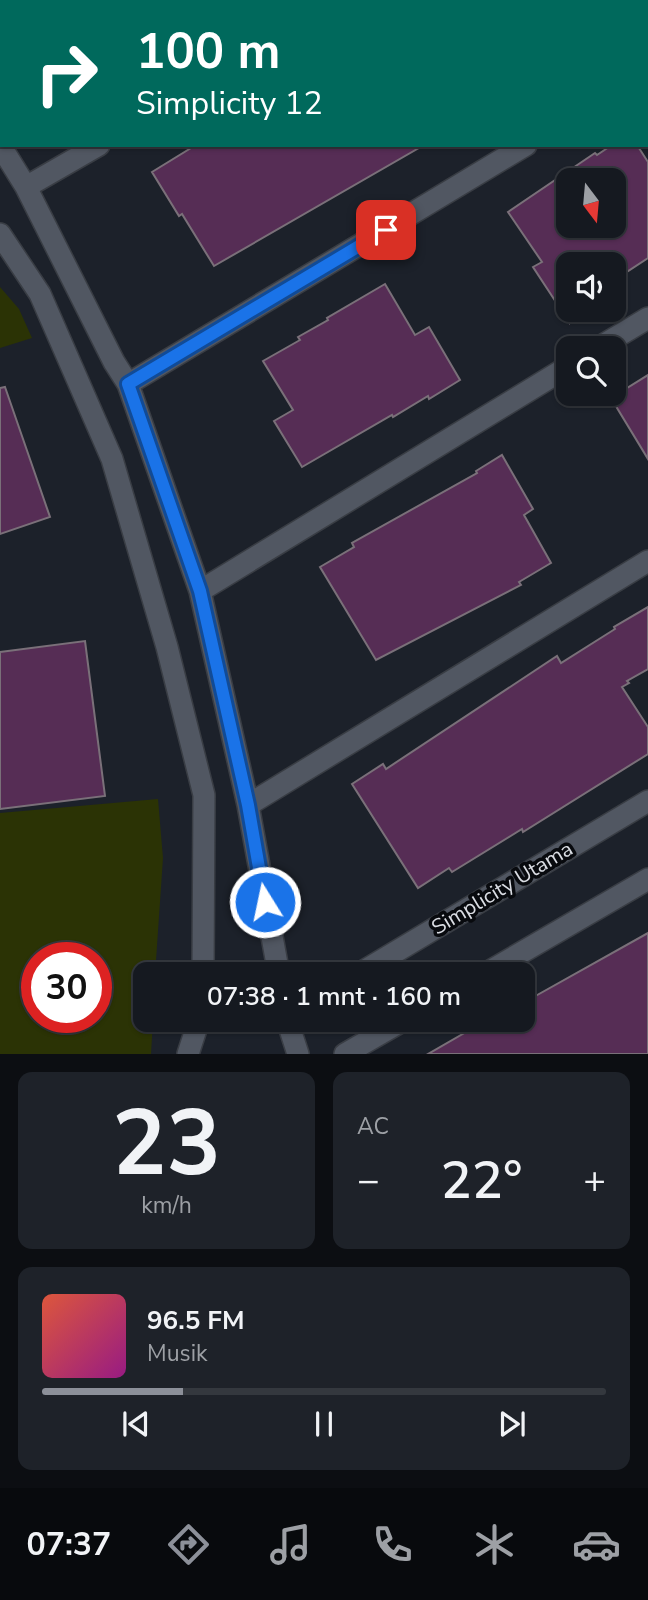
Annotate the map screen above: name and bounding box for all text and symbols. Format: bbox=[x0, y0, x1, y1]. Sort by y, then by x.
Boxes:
text: 100 m bbox=[136, 18, 280, 85]
icon: right bbox=[21, 28, 112, 119]
text: Simplicity 12 bbox=[136, 82, 323, 125]
north arrow bbox=[556, 168, 626, 238]
map controls bbox=[556, 168, 626, 406]
pin bbox=[356, 200, 416, 260]
icon: arrive bbox=[367, 211, 405, 249]
button: sound bbox=[556, 252, 626, 322]
button: search bbox=[556, 336, 626, 406]
street label: Simplicity Utama bbox=[426, 835, 578, 941]
position arrow bbox=[228, 865, 302, 939]
speed limit sign: 30 bbox=[21, 942, 112, 1033]
text: 07:38 · 1 mnt · 160 m bbox=[207, 979, 461, 1014]
text: 23 bbox=[112, 1082, 221, 1206]
text: AC bbox=[357, 1111, 389, 1142]
text: 22° bbox=[441, 1145, 522, 1216]
text: − bbox=[357, 1155, 380, 1206]
text: + bbox=[583, 1155, 606, 1206]
text: km/h bbox=[141, 1190, 192, 1221]
text: 96.5 FM bbox=[147, 1303, 244, 1338]
text: Musik bbox=[147, 1338, 207, 1369]
icon: previous bbox=[117, 1405, 155, 1443]
icon: pause bbox=[305, 1405, 343, 1443]
icon: next bbox=[493, 1405, 531, 1443]
icon: directions bbox=[164, 1520, 213, 1569]
icon: music bbox=[266, 1520, 315, 1569]
icon: phone bbox=[368, 1520, 417, 1569]
icon: climate bbox=[470, 1520, 519, 1569]
icon: car bbox=[572, 1520, 621, 1569]
text: 07:37 bbox=[27, 1523, 111, 1566]

